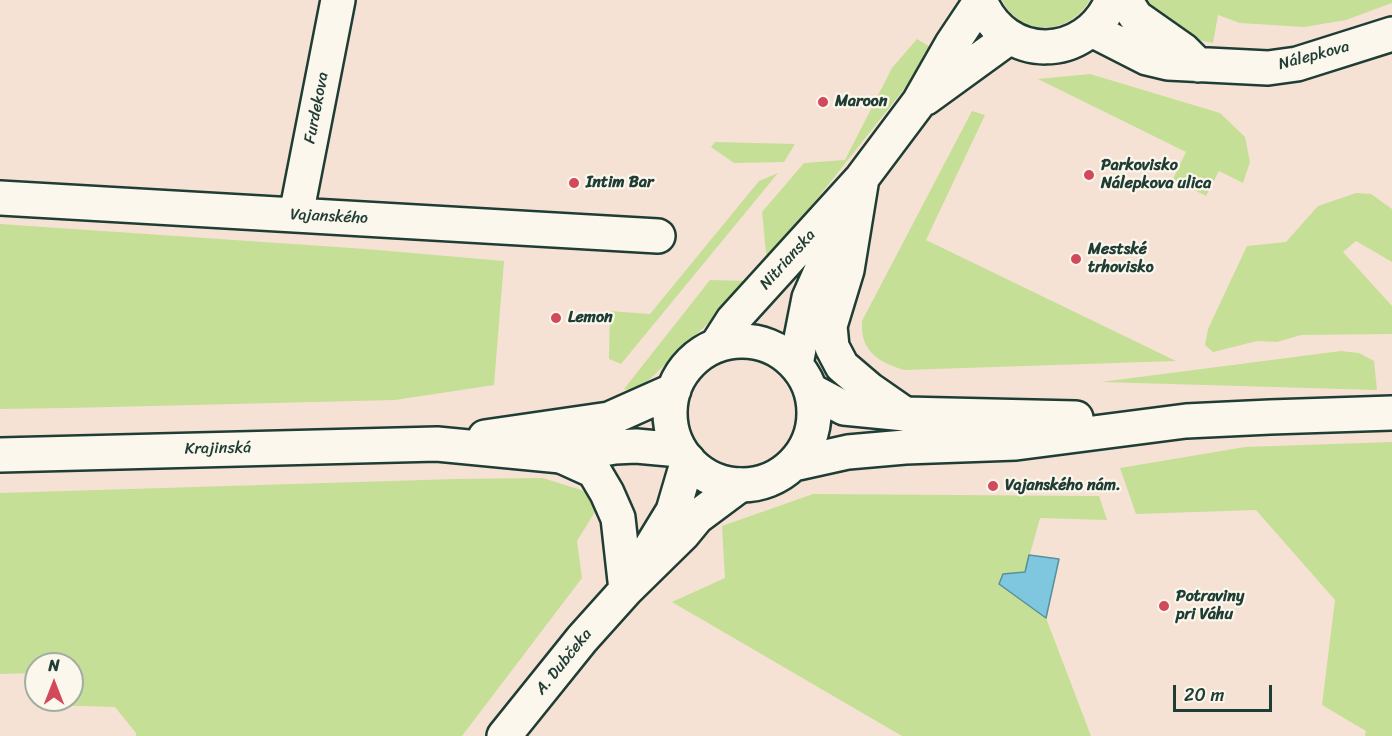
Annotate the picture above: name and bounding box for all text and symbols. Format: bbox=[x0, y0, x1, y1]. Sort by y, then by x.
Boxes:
street label: Nálepkova bbox=[1277, 37, 1351, 75]
street label: Furdekova bbox=[301, 71, 333, 145]
place label: Maroon bbox=[835, 92, 887, 112]
marker: Maroon bbox=[816, 95, 830, 109]
place label: Parkovisko Nálepkova ulica bbox=[1101, 156, 1211, 194]
marker: Parkovisko Nálepkova ulica bbox=[1082, 168, 1096, 182]
place label: Intim Bar bbox=[586, 173, 654, 193]
marker: Intim Bar bbox=[567, 176, 581, 190]
street label: Vajanského bbox=[290, 205, 368, 229]
street label: Nitrianska bbox=[756, 226, 820, 294]
place label: Mestské trhovisko bbox=[1088, 240, 1154, 278]
marker: Mestské trhovisko bbox=[1069, 252, 1083, 266]
place label: Lemon bbox=[568, 308, 613, 328]
marker: Lemon bbox=[549, 311, 563, 325]
street label: Krajinská bbox=[185, 439, 251, 459]
place label: Vajanského nám. bbox=[1005, 476, 1121, 496]
marker: Vajanského nám. bbox=[986, 479, 1000, 493]
place label: Potraviny pri Váhu bbox=[1176, 587, 1244, 625]
marker: Potraviny pri Váhu bbox=[1157, 599, 1171, 613]
street label: A. Dubčeka bbox=[532, 625, 596, 699]
text: N bbox=[48, 651, 60, 680]
north arrow bbox=[24, 652, 84, 712]
scale bar bbox=[1176, 673, 1275, 711]
text: 20 m bbox=[1184, 679, 1224, 711]

